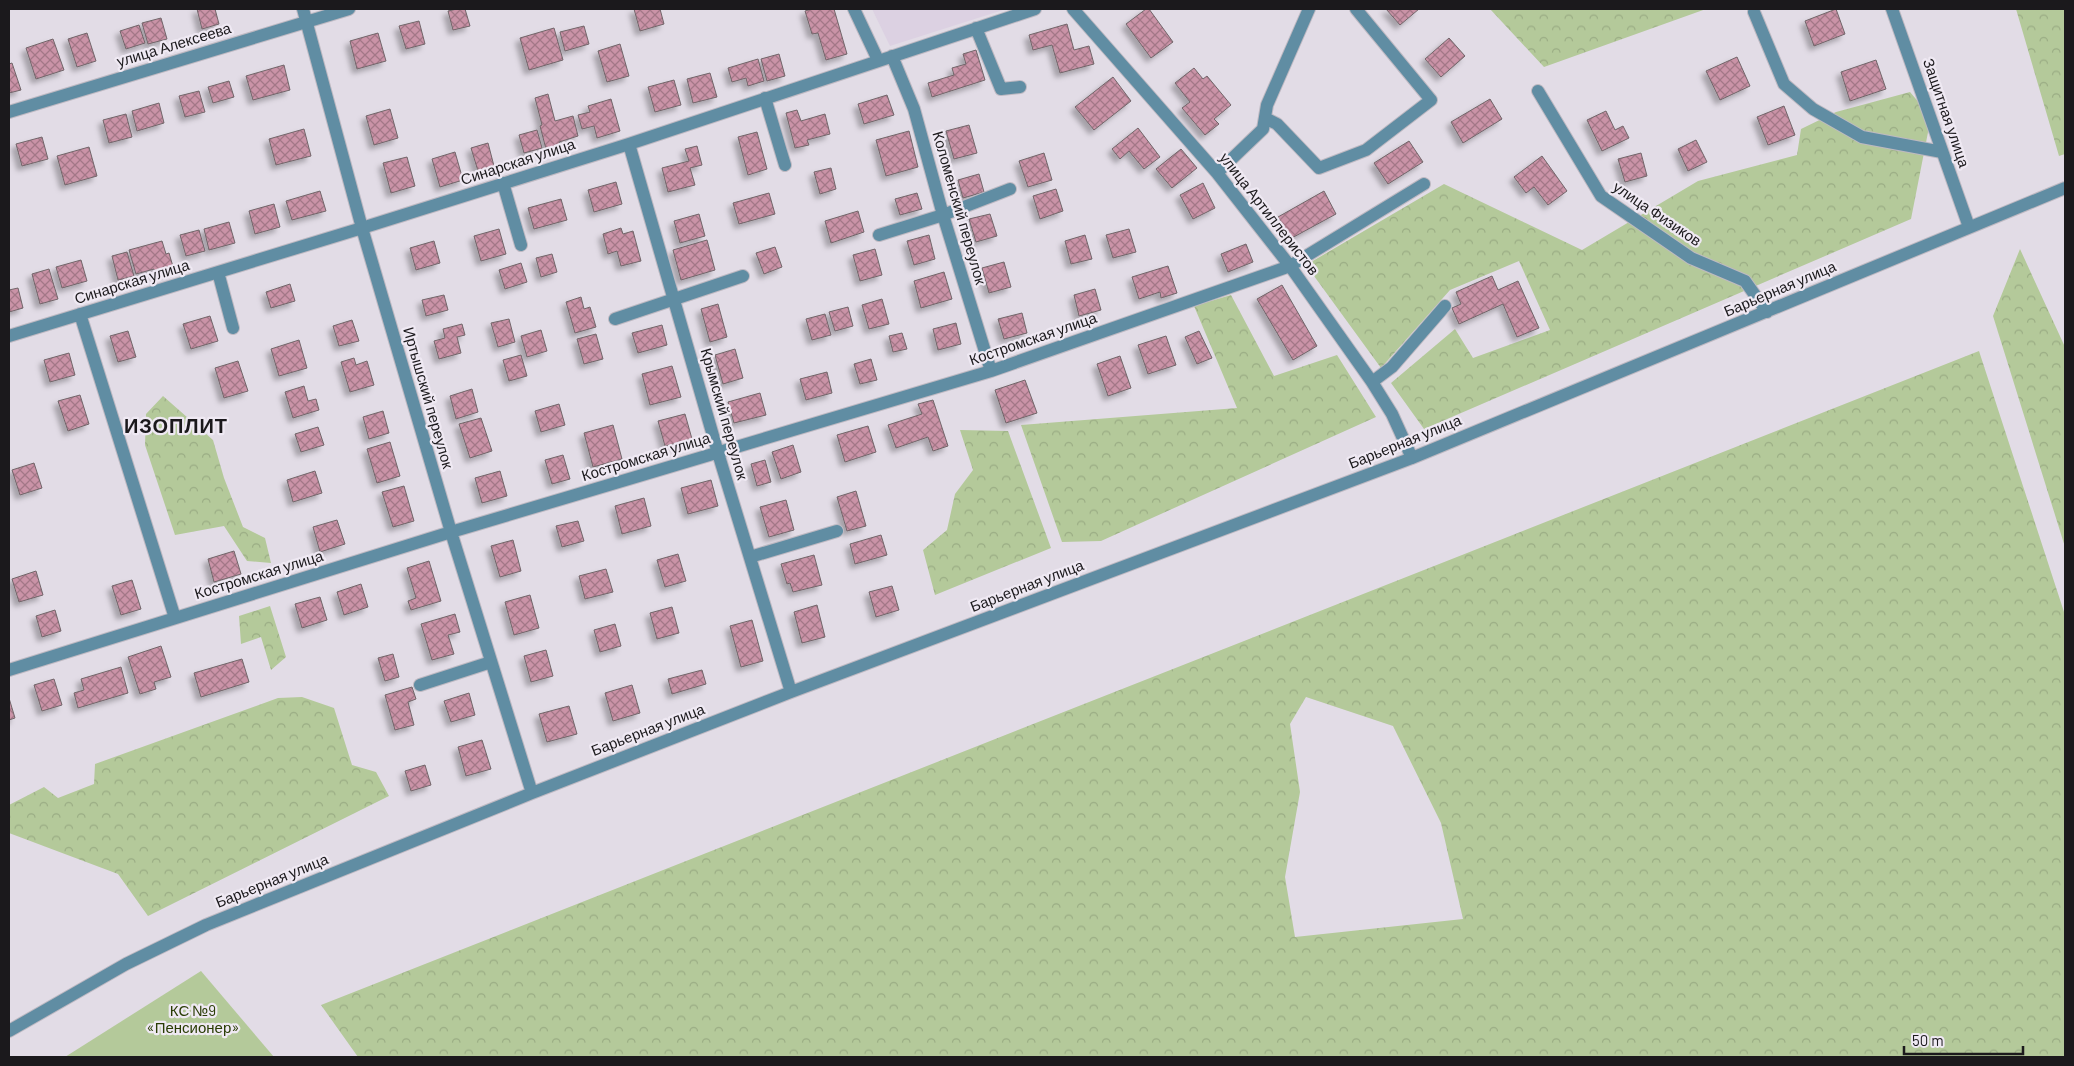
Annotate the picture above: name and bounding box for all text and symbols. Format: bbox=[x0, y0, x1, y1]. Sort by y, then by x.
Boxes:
street label: улица Алексеева bbox=[114, 18, 234, 70]
street label: Защитная улица bbox=[1920, 56, 1974, 170]
street label: Коломенский переулок bbox=[929, 129, 991, 287]
street label: Синарская улица bbox=[458, 134, 578, 188]
street label: улица Артиллеристов bbox=[1216, 149, 1323, 278]
street label: улица Физиков bbox=[1610, 177, 1705, 249]
street label: Синарская улица bbox=[72, 255, 192, 307]
street label: Барьерная улица bbox=[1721, 256, 1839, 320]
street label: Костромская улица bbox=[967, 308, 1099, 368]
street label: Иртышский переулок bbox=[400, 325, 458, 471]
street label: Крымский переулок bbox=[698, 346, 752, 482]
street label: Барьерная улица bbox=[1346, 410, 1464, 472]
district label: ИЗОПЛИТ bbox=[124, 413, 228, 437]
street label: Костромская улица bbox=[579, 428, 713, 484]
street label: Костромская улица bbox=[192, 546, 326, 602]
street label: Барьерная улица bbox=[967, 555, 1086, 615]
street label: Барьерная улица bbox=[588, 699, 707, 759]
street label: Барьерная улица bbox=[213, 849, 331, 911]
park label: КС №9 «Пенсионер» bbox=[147, 1001, 239, 1036]
scale bar bbox=[1904, 1024, 2023, 1056]
text: 50 m bbox=[1912, 1031, 1944, 1049]

